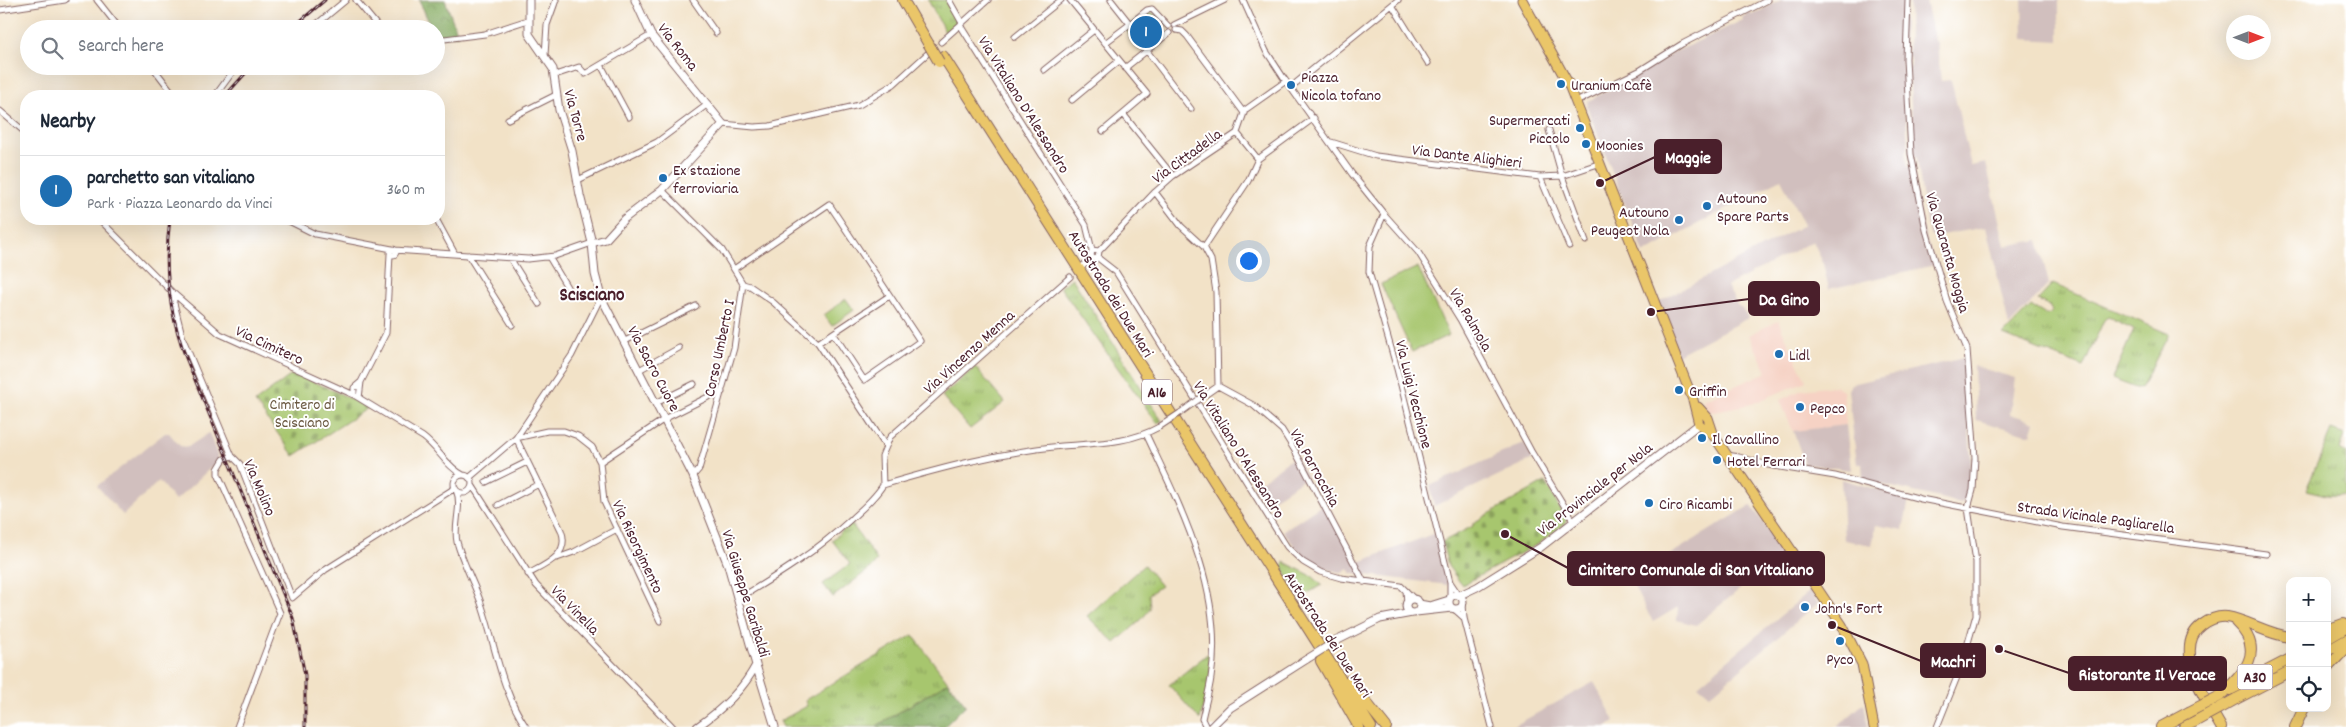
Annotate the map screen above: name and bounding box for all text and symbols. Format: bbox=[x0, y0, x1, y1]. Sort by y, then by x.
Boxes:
pin: 1 bbox=[1130, 13, 1162, 51]
north arrow bbox=[2226, 15, 2271, 60]
street label: Via Roma bbox=[651, 19, 703, 77]
search box bbox=[20, 20, 445, 75]
street label: Via Vitaliano D'Alessandro bbox=[971, 32, 1075, 178]
icon: search bbox=[38, 34, 66, 62]
text: Search here bbox=[78, 34, 164, 61]
place label: Piazza Nicola tofano bbox=[1301, 67, 1381, 108]
place label: Uranium Cafè bbox=[1571, 75, 1652, 98]
marker: Uranium Cafè bbox=[1555, 78, 1567, 90]
marker: Piazza Nicola tofano bbox=[1285, 79, 1297, 91]
street label: Via Torre bbox=[557, 87, 593, 144]
text: Nearby bbox=[40, 108, 95, 138]
place label: Supermercati Piccolo bbox=[1489, 110, 1570, 151]
marker: Supermercati Piccolo bbox=[1574, 122, 1586, 134]
street label: Via Cittadella bbox=[1148, 123, 1228, 190]
place label: Moonies bbox=[1596, 135, 1644, 158]
marker: Moonies bbox=[1580, 138, 1592, 150]
street label: Via Dante Alighieri bbox=[1411, 139, 1523, 176]
callout: Maggie bbox=[1655, 140, 1721, 173]
text: Maggie bbox=[1665, 147, 1711, 172]
place label: Ex stazione ferroviaria bbox=[673, 160, 741, 201]
text: parchetto san vitaliano bbox=[87, 166, 255, 193]
marker: Ex stazione ferroviaria bbox=[657, 172, 669, 184]
text: 1 bbox=[54, 179, 58, 202]
text: 360 m bbox=[387, 179, 425, 202]
place label: Autouno Spare Parts bbox=[1717, 188, 1789, 229]
street label: Via Quaranta Moggia bbox=[1918, 190, 1975, 316]
text: Park · Piazza Leonardo da Vinci bbox=[87, 193, 272, 216]
marker: Autouno Spare Parts bbox=[1701, 200, 1713, 212]
place label: Autouno Peugeot Nola bbox=[1591, 202, 1669, 243]
marker: Autouno Peugeot Nola bbox=[1673, 214, 1685, 226]
street label: Autostrada dei Due Mari bbox=[1061, 226, 1158, 362]
your location bbox=[1236, 248, 1262, 274]
callout: Da Gino bbox=[1749, 282, 1819, 315]
district label: Scisciano bbox=[560, 283, 625, 310]
street label: Via Palmola bbox=[1442, 284, 1497, 357]
text: Da Gino bbox=[1759, 289, 1809, 314]
street label: Corso Umberto I bbox=[699, 298, 742, 399]
street label: Via Vincenzo Menna bbox=[919, 305, 1021, 400]
street label: Via Cimitero bbox=[231, 321, 307, 372]
street label: Via Sacro Cuore bbox=[620, 322, 685, 416]
street label: Via Luigi Vecchione bbox=[1388, 338, 1437, 451]
place label: Lidl bbox=[1789, 345, 1810, 368]
marker: Lidl bbox=[1773, 348, 1785, 360]
street label: Via Vitaliano D'Alessandro bbox=[1186, 377, 1290, 523]
road number: A16 bbox=[1142, 380, 1172, 404]
place label: Griffin bbox=[1689, 381, 1727, 404]
marker: Griffin bbox=[1673, 384, 1685, 396]
park label: Cimitero di Scisciano bbox=[270, 394, 334, 435]
place label: Pepco bbox=[1810, 398, 1845, 421]
marker: Pepco bbox=[1794, 401, 1806, 413]
street label: Via Parrocchia bbox=[1283, 425, 1345, 512]
place label: Il Cavallino bbox=[1712, 429, 1779, 452]
marker: Il Cavallino bbox=[1696, 432, 1708, 444]
street label: Via Provinciale per Nola bbox=[1533, 437, 1658, 542]
place label: Hotel Ferrari bbox=[1727, 451, 1805, 474]
marker: Hotel Ferrari bbox=[1711, 454, 1723, 466]
street label: Via Molino bbox=[236, 456, 281, 520]
place label: Ciro Ricambi bbox=[1659, 494, 1732, 517]
street label: Strada Vicinale Pagliarella bbox=[2016, 496, 2176, 541]
street label: Via Risorgimento bbox=[605, 497, 668, 598]
marker: Ciro Ricambi bbox=[1643, 497, 1655, 509]
street label: Via Giuseppe Garibaldi bbox=[714, 527, 775, 660]
callout: Cimitero Comunale di San Vitaliano bbox=[1568, 552, 1824, 585]
text: Cimitero Comunale di San Vitaliano bbox=[1578, 559, 1814, 584]
street label: Autostrada dei Due Mari bbox=[1277, 568, 1376, 703]
map controls bbox=[2286, 577, 2331, 712]
button: + bbox=[2286, 577, 2331, 622]
street label: Via Vinella bbox=[544, 580, 604, 641]
place label: John's Fort bbox=[1815, 598, 1882, 621]
marker: John's Fort bbox=[1799, 601, 1811, 613]
button: − bbox=[2286, 622, 2331, 667]
marker: Pyco bbox=[1834, 635, 1846, 647]
callout: Machri bbox=[1921, 644, 1985, 677]
place label: Pyco bbox=[1826, 649, 1854, 672]
text: Machri bbox=[1931, 651, 1976, 676]
callout: Ristorante Il Verace bbox=[2069, 657, 2226, 690]
text: Ristorante Il Verace bbox=[2078, 664, 2216, 689]
road number: A30 bbox=[2238, 664, 2272, 690]
button: locate bbox=[2286, 667, 2331, 712]

